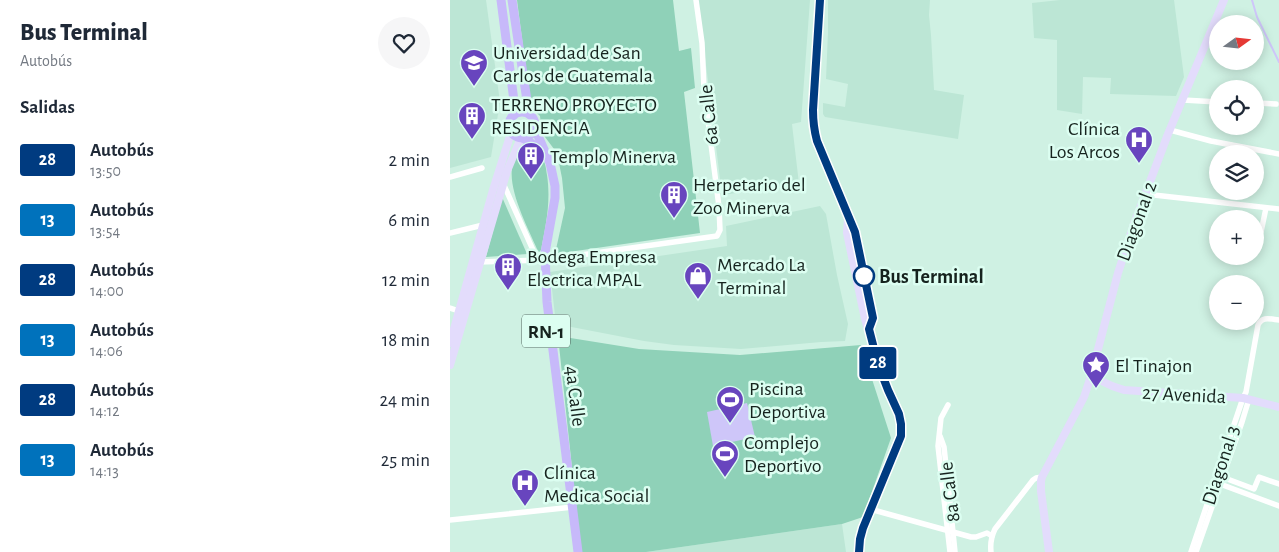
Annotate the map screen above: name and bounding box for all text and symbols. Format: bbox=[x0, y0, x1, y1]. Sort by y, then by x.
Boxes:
north arrow bbox=[1209, 15, 1264, 70]
map controls bbox=[1209, 15, 1264, 330]
button: heart bbox=[378, 17, 430, 69]
text: Bus Terminal bbox=[20, 21, 148, 45]
place label: Universidad de San Carlos de Guatemala bbox=[493, 43, 653, 86]
school or university icon: Universidad de San Carlos de Guatemala bbox=[459, 48, 489, 87]
text: Autobús bbox=[20, 53, 72, 69]
button: locate bbox=[1209, 80, 1264, 135]
street label: 6a Calle bbox=[696, 84, 722, 146]
place label: TERRENO PROYECTO RESIDENCIA bbox=[491, 95, 657, 138]
text: Salidas bbox=[20, 98, 75, 117]
building icon: TERRENO PROYECTO RESIDENCIA bbox=[457, 101, 487, 140]
place label: Clínica Los Arcos bbox=[1049, 119, 1120, 162]
hospital icon: Clínica Los Arcos bbox=[1124, 125, 1154, 164]
text: Autobús bbox=[90, 141, 154, 160]
building icon: Templo Minerva bbox=[516, 141, 546, 180]
button: layers bbox=[1209, 145, 1264, 200]
place label: Templo Minerva bbox=[550, 147, 676, 167]
text: 28 bbox=[39, 151, 56, 169]
text: 2 min bbox=[389, 151, 430, 170]
text: 13:50 bbox=[90, 163, 121, 179]
place label: Herpetario del Zoo Minerva bbox=[693, 175, 806, 218]
street label: Diagonal 2 bbox=[1113, 179, 1161, 264]
building icon: Herpetario del Zoo Minerva bbox=[659, 180, 689, 219]
text: Autobús bbox=[90, 201, 154, 220]
button: + bbox=[1209, 210, 1264, 265]
text: 13 bbox=[40, 211, 55, 229]
text: 6 min bbox=[388, 211, 430, 230]
text: 13:54 bbox=[90, 223, 120, 239]
place label: Bodega Empresa Electrica MPAL bbox=[527, 247, 656, 290]
building icon: Bodega Empresa Electrica MPAL bbox=[493, 252, 523, 291]
place label: Mercado La Terminal bbox=[717, 255, 806, 298]
text: Autobús bbox=[90, 261, 154, 280]
shop icon: Mercado La Terminal bbox=[683, 261, 713, 300]
marker: Bus Terminal bbox=[853, 265, 875, 287]
place label: Bus Terminal bbox=[879, 267, 984, 287]
text: 28 bbox=[39, 271, 56, 289]
text: 12 min bbox=[382, 271, 430, 290]
button: − bbox=[1209, 275, 1264, 330]
text: 14:00 bbox=[90, 283, 124, 299]
road number: RN-1 bbox=[522, 314, 570, 348]
text: Autobús bbox=[90, 321, 154, 340]
text: 13 bbox=[40, 331, 55, 349]
text: 18 min bbox=[382, 331, 430, 350]
text: 14:06 bbox=[90, 343, 123, 359]
line badge: 28 bbox=[856, 347, 900, 379]
place icon: El Tinajon bbox=[1081, 350, 1111, 389]
text: 28 bbox=[869, 354, 887, 372]
place label: El Tinajon bbox=[1115, 356, 1192, 376]
street label: 4a Calle bbox=[561, 365, 589, 428]
place label: Piscina Deportiva bbox=[749, 379, 826, 422]
text: Autobús bbox=[90, 381, 154, 400]
street label: 27 Avenida bbox=[1141, 383, 1226, 407]
sports icon: Piscina Deportiva bbox=[715, 385, 745, 424]
text: 28 bbox=[39, 391, 56, 409]
text: 24 min bbox=[379, 391, 430, 410]
text: 14:12 bbox=[90, 403, 120, 419]
street label: Diagonal 3 bbox=[1199, 423, 1243, 508]
place label: Complejo Deportivo bbox=[744, 433, 822, 476]
sports icon: Complejo Deportivo bbox=[710, 439, 740, 478]
text: Autobús bbox=[90, 441, 154, 460]
text: 13 bbox=[40, 451, 55, 469]
text: 25 min bbox=[381, 451, 430, 470]
street label: 8a Calle bbox=[936, 461, 964, 523]
text: 14:13 bbox=[90, 463, 119, 479]
place label: Clínica Medica Social bbox=[544, 463, 649, 506]
hospital icon: Clínica Medica Social bbox=[510, 468, 540, 507]

